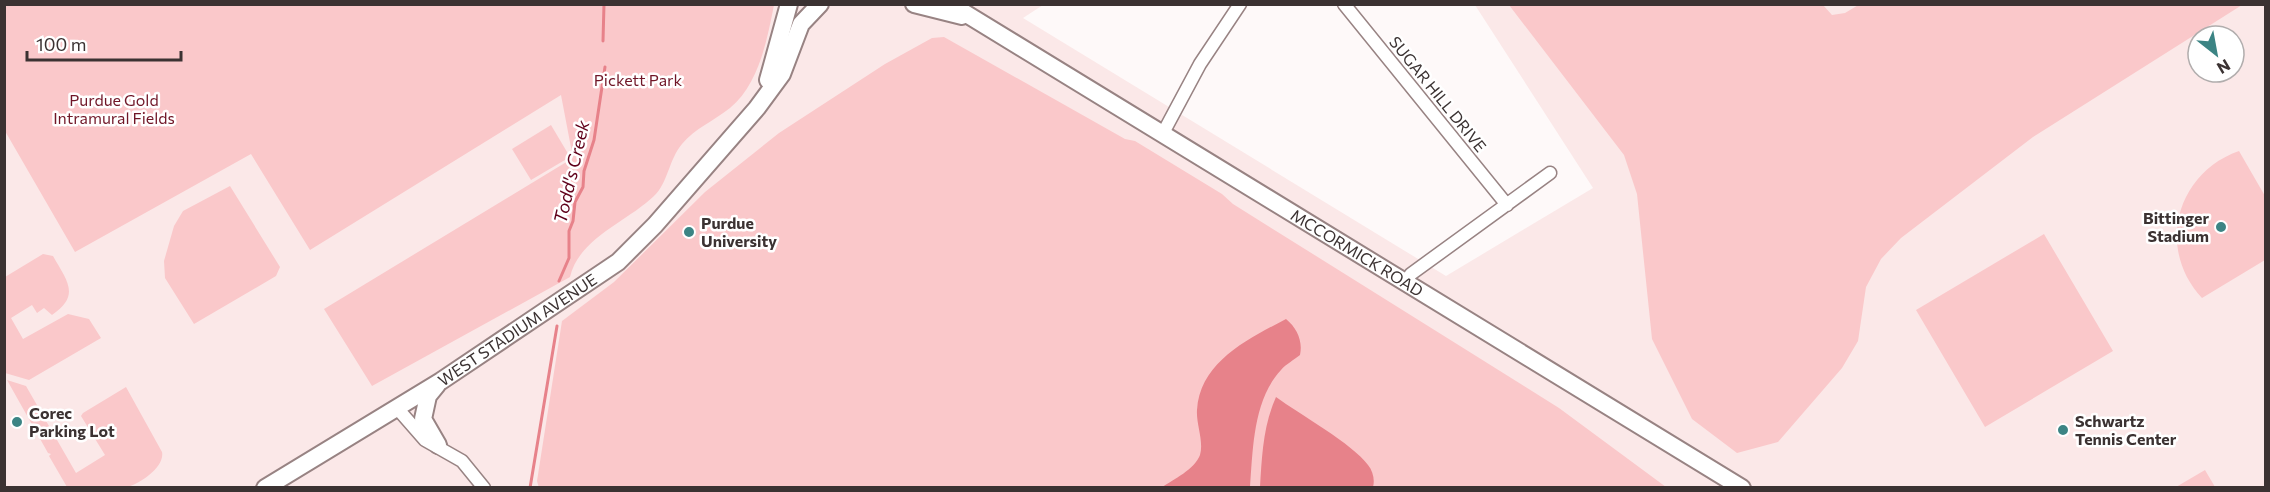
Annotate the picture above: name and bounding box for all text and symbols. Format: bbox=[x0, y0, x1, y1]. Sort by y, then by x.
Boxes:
scale bar bbox=[27, 24, 182, 62]
north arrow bbox=[2186, 24, 2246, 84]
street label: SUGAR HILL DRIVE bbox=[1386, 32, 1491, 155]
text: 100 m bbox=[36, 33, 86, 55]
text: N bbox=[2214, 56, 2234, 79]
park label: Pickett Park bbox=[594, 70, 682, 89]
park label: Purdue Gold Intramural Fields bbox=[53, 90, 175, 127]
water label: Todd's Creek bbox=[549, 117, 594, 225]
street label: MCCORMICK ROAD bbox=[1288, 205, 1427, 300]
place label: Bittinger Stadium bbox=[2143, 208, 2209, 245]
place label: Purdue University bbox=[701, 213, 777, 250]
marker: Bittinger Stadium bbox=[2214, 220, 2228, 234]
marker: Purdue University bbox=[682, 225, 696, 239]
street label: WEST STADIUM AVENUE bbox=[434, 269, 600, 389]
place label: Corec Parking Lot bbox=[29, 403, 115, 440]
place label: Schwartz Tennis Center bbox=[2075, 411, 2177, 448]
marker: Corec Parking Lot bbox=[10, 415, 24, 429]
marker: Schwartz Tennis Center bbox=[2056, 423, 2070, 437]

